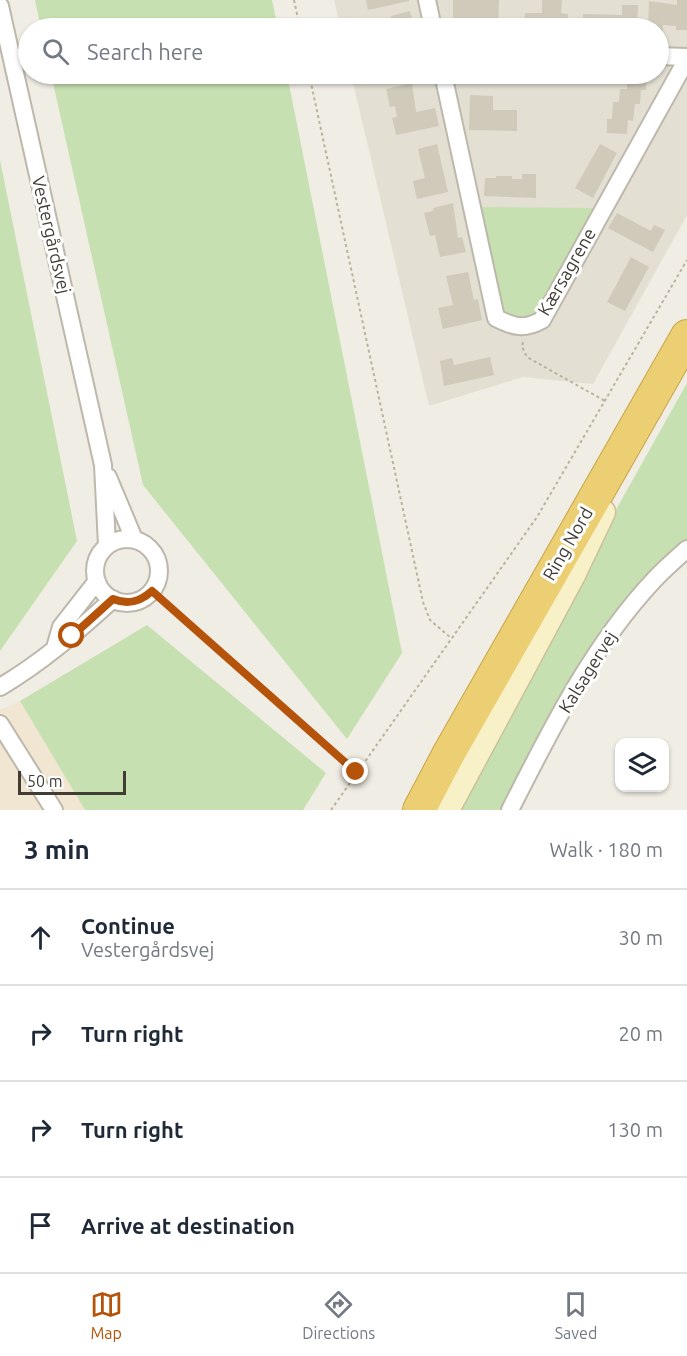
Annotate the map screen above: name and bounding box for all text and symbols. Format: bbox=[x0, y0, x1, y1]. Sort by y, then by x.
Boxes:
search box bbox=[18, 18, 669, 84]
icon: search bbox=[39, 35, 72, 68]
text: Search here bbox=[87, 39, 203, 64]
street label: Vestergårdsvej bbox=[29, 174, 75, 296]
street label: Kærsagrene bbox=[533, 224, 599, 319]
street label: Ring Nord bbox=[538, 503, 596, 584]
route start bbox=[58, 622, 84, 648]
street label: Kalsagervej bbox=[554, 627, 620, 716]
map controls bbox=[615, 738, 669, 792]
button: layers bbox=[615, 738, 669, 792]
route end bbox=[342, 758, 368, 784]
scale bar bbox=[18, 768, 126, 796]
text: 50 m bbox=[27, 772, 63, 790]
text: 3 min bbox=[24, 835, 90, 864]
text: Walk · 180 m bbox=[550, 838, 663, 861]
text: Continue bbox=[81, 913, 175, 938]
icon: ahead bbox=[24, 921, 57, 954]
text: 30 m bbox=[619, 926, 663, 949]
text: Vestergårdsvej bbox=[81, 938, 214, 961]
icon: right bbox=[24, 1017, 57, 1050]
text: Turn right bbox=[81, 1021, 183, 1046]
text: 20 m bbox=[619, 1022, 663, 1045]
icon: right bbox=[24, 1113, 57, 1146]
text: Turn right bbox=[81, 1117, 183, 1142]
text: 130 m bbox=[607, 1118, 663, 1141]
icon: arrive bbox=[24, 1209, 57, 1242]
text: Arrive at destination bbox=[81, 1213, 295, 1238]
tab: Map bbox=[90, 1288, 123, 1342]
tab: Directions bbox=[302, 1288, 375, 1342]
tab: Saved bbox=[555, 1288, 597, 1342]

